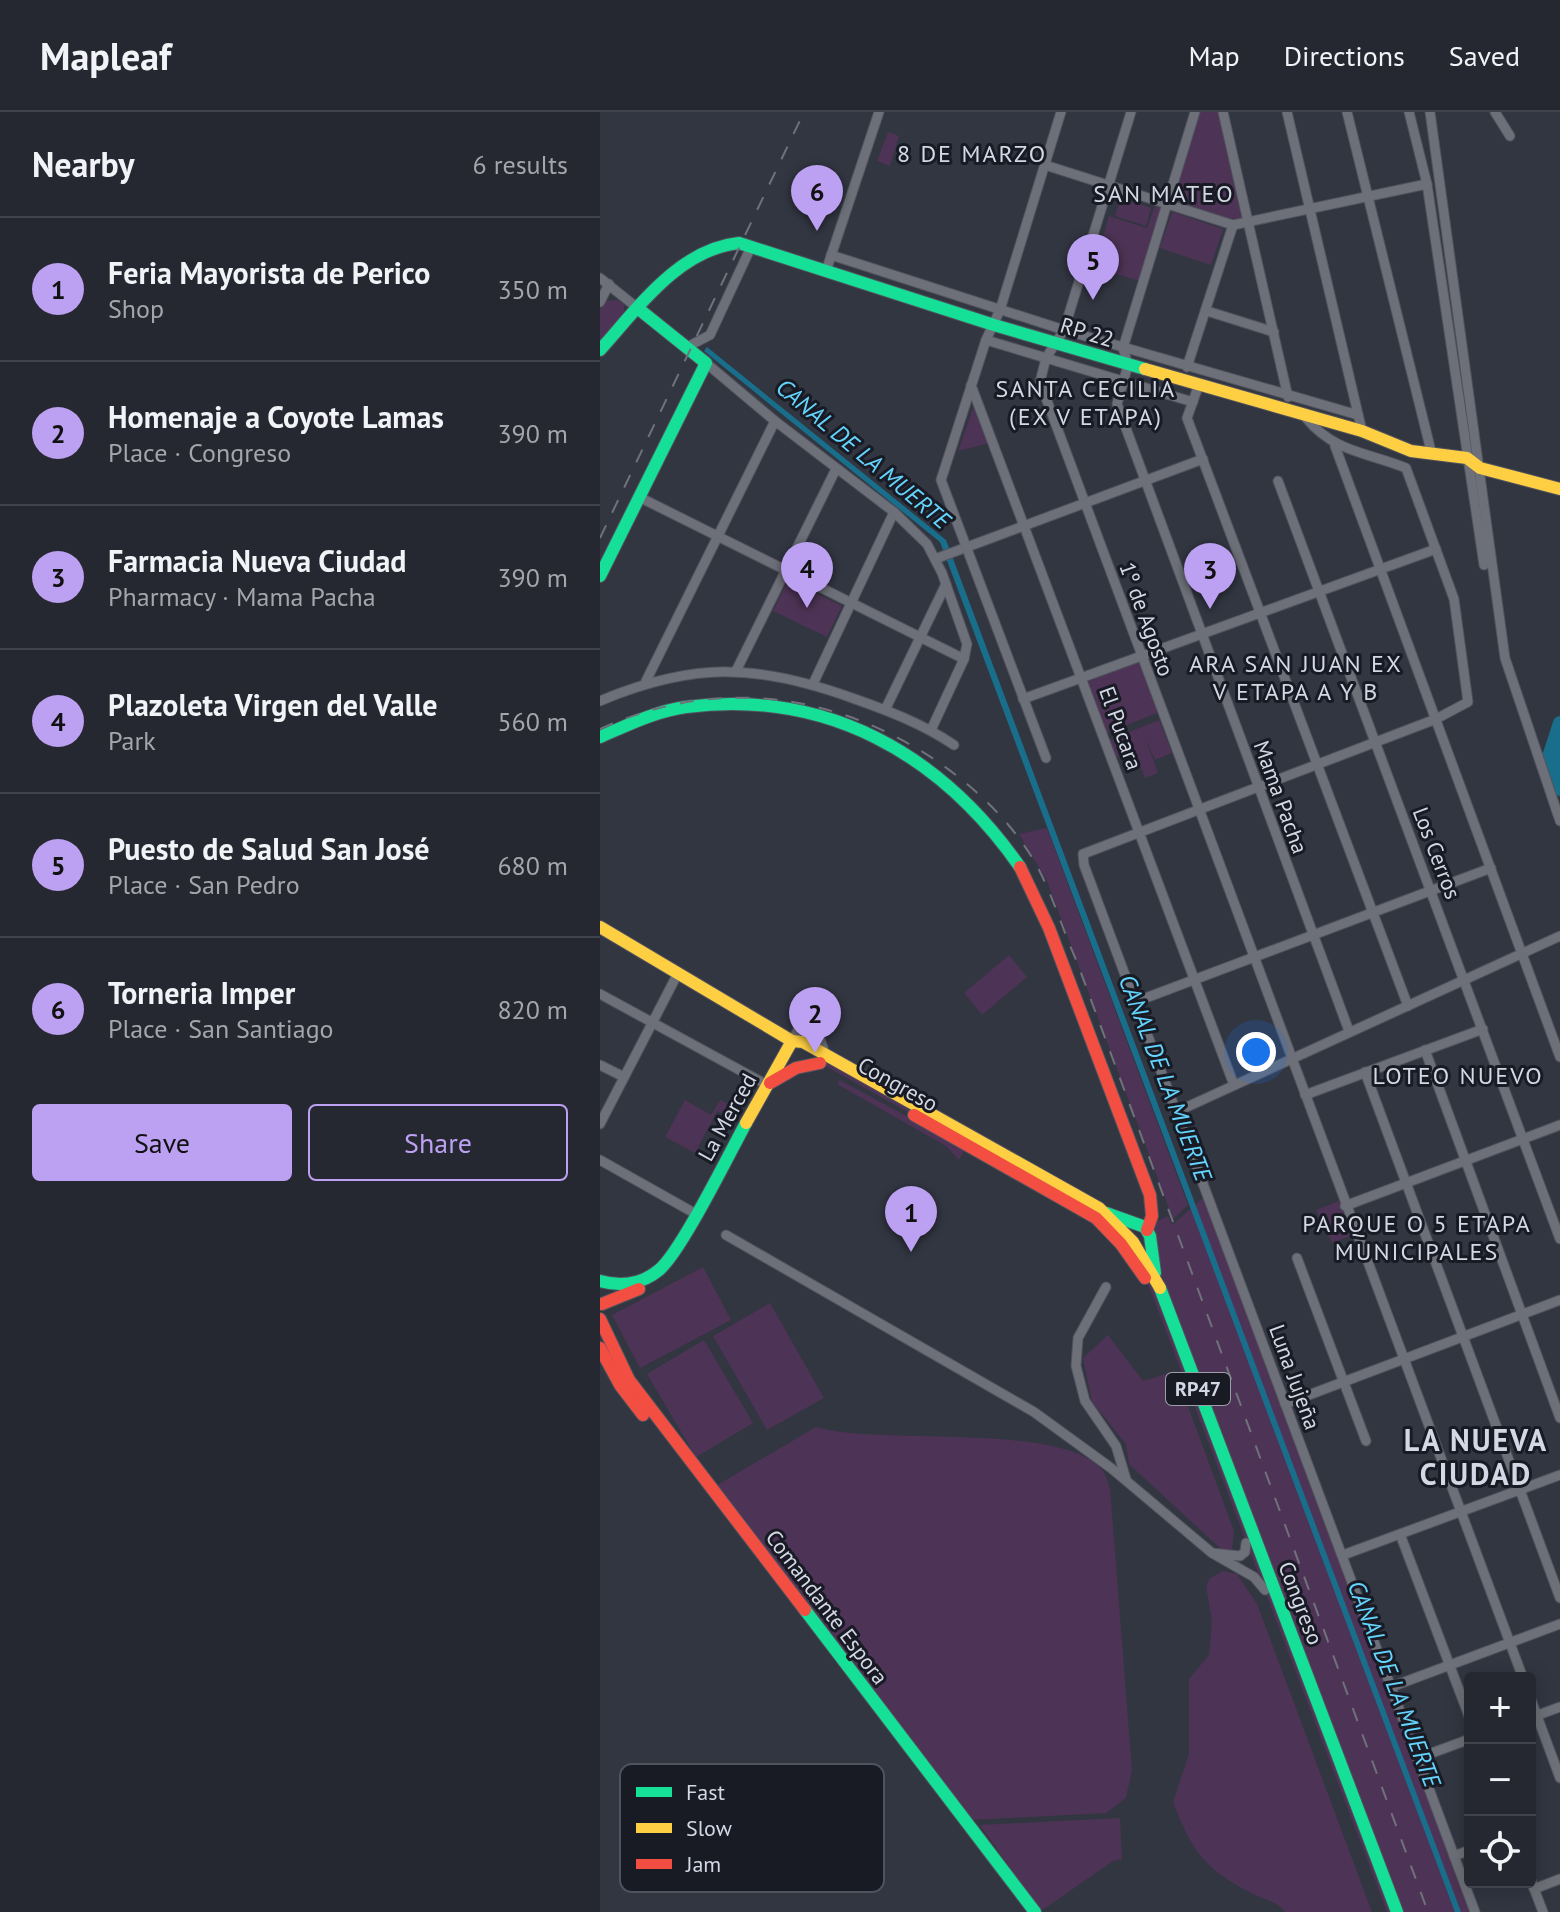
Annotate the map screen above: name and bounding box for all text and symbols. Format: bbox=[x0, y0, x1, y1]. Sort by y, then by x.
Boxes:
text: Mapleaf bbox=[40, 31, 171, 80]
text: Map bbox=[1189, 37, 1240, 74]
text: Directions bbox=[1284, 37, 1405, 74]
text: Saved bbox=[1449, 37, 1520, 74]
district label: 8 DE MARZO bbox=[897, 138, 1047, 169]
text: Nearby bbox=[32, 142, 134, 186]
text: 6 results bbox=[473, 148, 568, 181]
pin: 6 bbox=[791, 165, 843, 231]
district label: SAN MATEO bbox=[1093, 178, 1235, 209]
pin: 5 bbox=[1067, 234, 1119, 300]
text: Feria Mayorista de Perico bbox=[108, 253, 430, 292]
text: 1 bbox=[51, 273, 65, 306]
text: 350 m bbox=[497, 273, 568, 306]
text: Shop bbox=[108, 292, 164, 325]
street label: RP 22 bbox=[1057, 311, 1117, 353]
water label: CANAL DE LA MUERTE bbox=[770, 372, 958, 537]
district label: SANTA CECILIA (EX V ETAPA) bbox=[996, 373, 1176, 432]
text: Homenaje a Coyote Lamas bbox=[108, 397, 444, 436]
text: 2 bbox=[51, 417, 65, 450]
text: 390 m bbox=[497, 417, 568, 450]
text: Place · Congreso bbox=[108, 436, 291, 469]
text: Farmacia Nueva Ciudad bbox=[108, 541, 406, 580]
pin: 4 bbox=[781, 542, 833, 608]
pin: 3 bbox=[1184, 543, 1236, 609]
street label: 1º de Agosto bbox=[1113, 558, 1181, 680]
text: 3 bbox=[51, 561, 65, 594]
text: 390 m bbox=[497, 561, 568, 594]
text: Pharmacy · Mama Pacha bbox=[108, 580, 376, 613]
district label: ARA SAN JUAN EX V ETAPA A Y B bbox=[1189, 648, 1403, 707]
street label: El Pucara bbox=[1093, 682, 1149, 774]
text: Plazoleta Virgen del Valle bbox=[108, 685, 438, 724]
text: 4 bbox=[51, 705, 65, 738]
text: 560 m bbox=[497, 705, 568, 738]
text: Park bbox=[108, 724, 156, 757]
street label: Mama Pacha bbox=[1248, 737, 1314, 857]
street label: Los Cerros bbox=[1407, 803, 1467, 903]
text: Puesto de Salud San José bbox=[108, 829, 430, 868]
text: 5 bbox=[51, 849, 65, 882]
text: 680 m bbox=[497, 849, 568, 882]
text: Place · San Pedro bbox=[108, 868, 300, 901]
water label: CANAL DE LA MUERTE bbox=[1112, 970, 1220, 1187]
text: Torneria Imper bbox=[108, 973, 295, 1012]
pin: 2 bbox=[789, 987, 841, 1053]
text: 6 bbox=[51, 993, 65, 1026]
text: 820 m bbox=[497, 993, 568, 1026]
text: Place · San Santiago bbox=[108, 1012, 334, 1045]
your location bbox=[1236, 1032, 1276, 1072]
street label: Congreso bbox=[853, 1051, 943, 1117]
district label: LOTEO NUEVO bbox=[1372, 1060, 1544, 1091]
street label: La Merced bbox=[691, 1068, 763, 1166]
button: Save bbox=[32, 1104, 292, 1181]
button: Share bbox=[308, 1104, 568, 1181]
pin: 1 bbox=[885, 1186, 937, 1252]
district label: PARQUE O 5 ETAPA MUNICIPALES bbox=[1302, 1208, 1532, 1267]
street label: Luna Jujeña bbox=[1263, 1321, 1327, 1433]
road number: RP47 bbox=[1166, 1373, 1230, 1405]
district label: LA NUEVA CIUDAD bbox=[1404, 1420, 1548, 1493]
street label: Comandante Espora bbox=[760, 1524, 894, 1690]
street label: Congreso bbox=[1272, 1557, 1330, 1649]
water label: CANAL DE LA MUERTE bbox=[1341, 1576, 1449, 1793]
map controls bbox=[1464, 1672, 1536, 1888]
button: + bbox=[1464, 1672, 1536, 1744]
button: − bbox=[1464, 1744, 1536, 1816]
legend bbox=[620, 1764, 884, 1892]
text: Fast bbox=[686, 1778, 726, 1806]
text: Slow bbox=[686, 1814, 732, 1842]
button: locate bbox=[1464, 1816, 1536, 1888]
text: Jam bbox=[685, 1850, 721, 1878]

